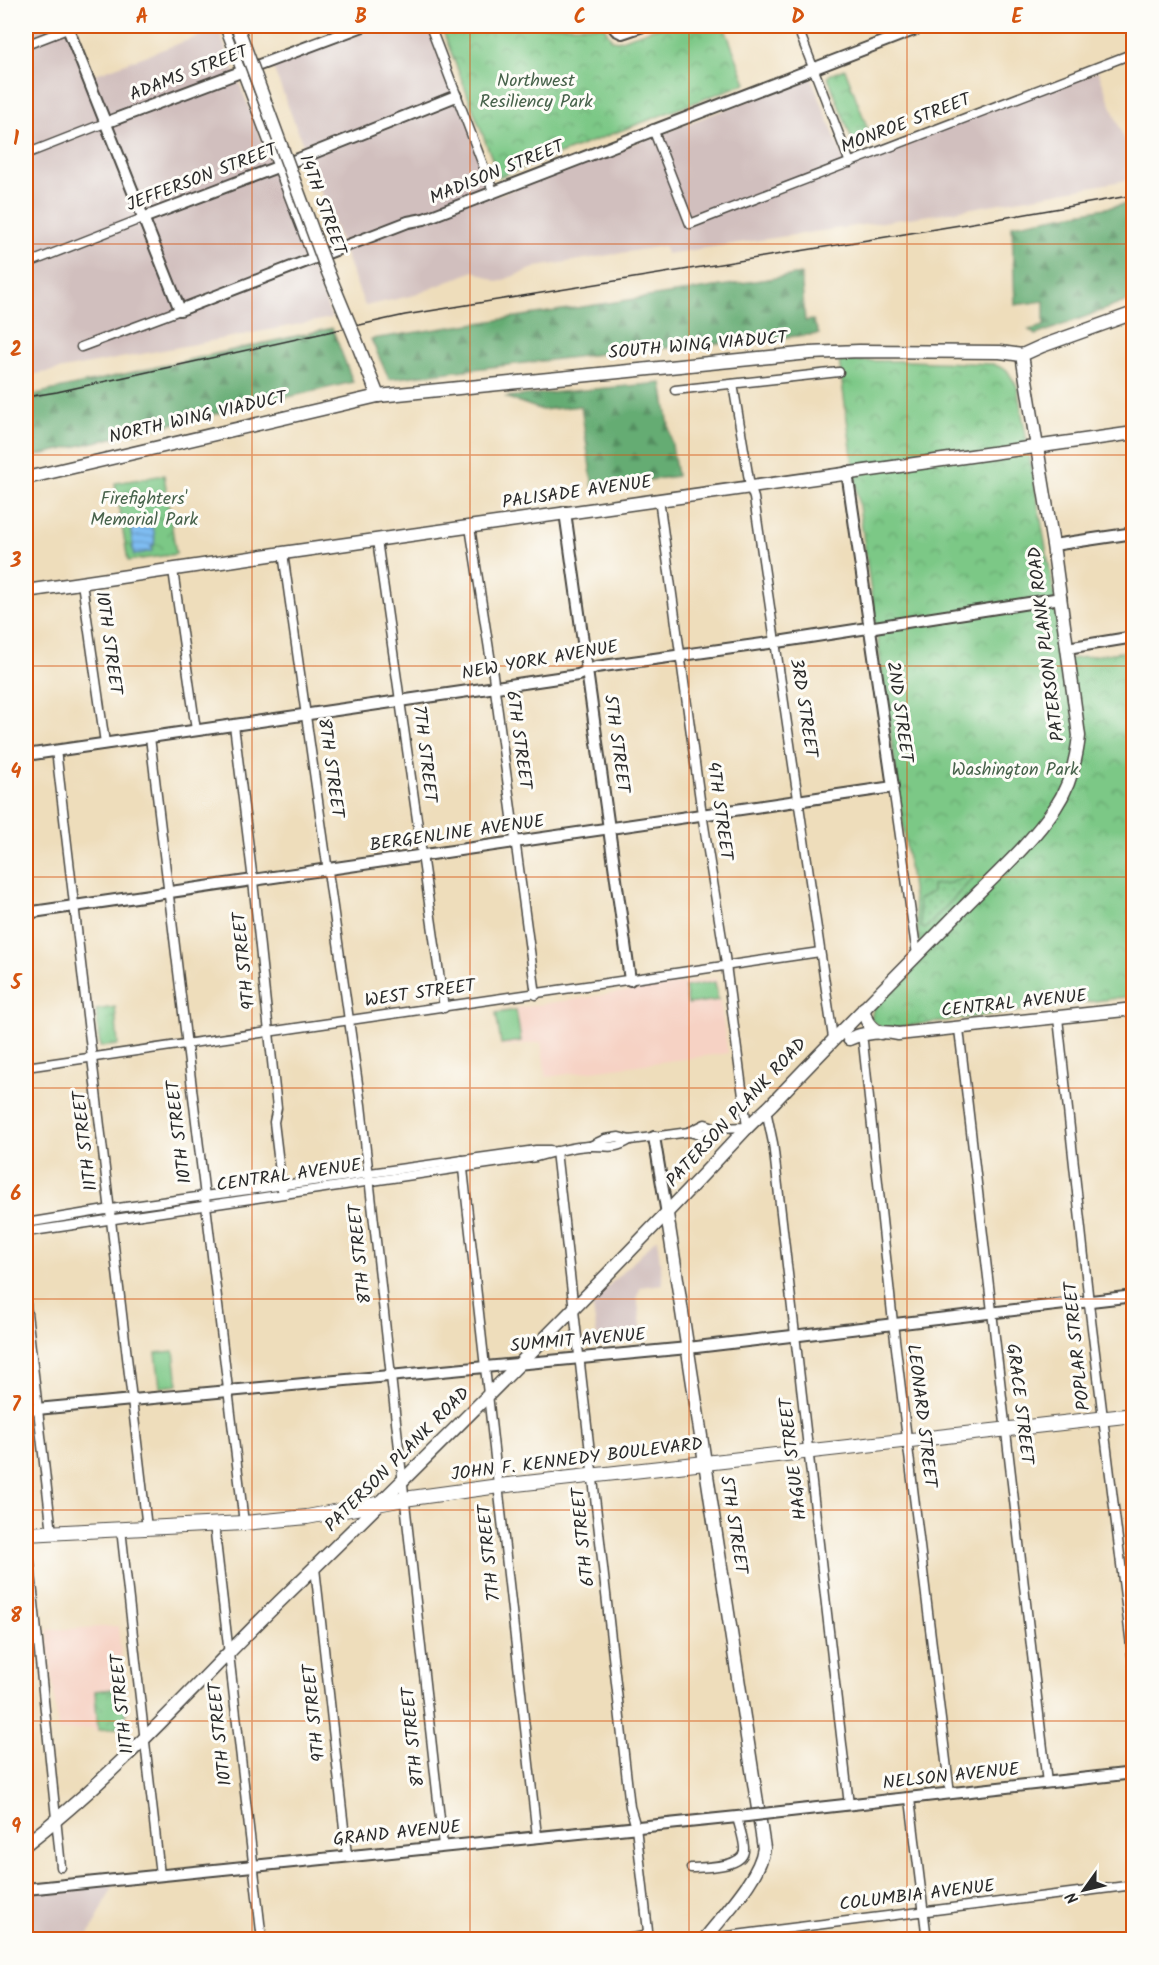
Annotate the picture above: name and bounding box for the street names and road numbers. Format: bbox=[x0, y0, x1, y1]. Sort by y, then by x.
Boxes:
street label: ADAMS STREET bbox=[126, 38, 254, 110]
street label: MONROE STREET bbox=[837, 85, 976, 162]
street label: MADISON STREET bbox=[425, 132, 570, 213]
street label: JEFFERSON STREET bbox=[122, 135, 283, 220]
street label: 14TH STREET bbox=[290, 151, 354, 261]
street label: SOUTH WING VIADUCT bbox=[607, 324, 790, 368]
street label: NORTH WING VIADUCT bbox=[106, 383, 291, 453]
street label: PALISADE AVENUE bbox=[500, 468, 654, 518]
street label: PATERSON PLANK ROAD bbox=[1021, 545, 1073, 743]
street label: 10TH STREET bbox=[86, 590, 130, 698]
street label: NEW YORK AVENUE bbox=[460, 633, 621, 689]
street label: 3RD STREET bbox=[781, 656, 825, 761]
street label: 2ND STREET bbox=[878, 660, 921, 766]
street label: 6TH STREET bbox=[497, 689, 539, 793]
street label: 5TH STREET bbox=[595, 693, 637, 796]
street label: 7TH STREET bbox=[404, 704, 445, 806]
street label: 8TH STREET bbox=[309, 716, 352, 821]
street label: 4TH STREET bbox=[698, 760, 740, 863]
street label: BERGENLINE AVENUE bbox=[368, 807, 547, 861]
street label: 9TH STREET bbox=[225, 909, 265, 1011]
street label: WEST STREET bbox=[363, 972, 479, 1016]
street label: CENTRAL AVENUE bbox=[940, 982, 1089, 1026]
street label: PATERSON PLANK ROAD bbox=[660, 1031, 815, 1195]
street label: 10TH STREET bbox=[159, 1077, 201, 1185]
street label: 11TH STREET bbox=[65, 1088, 107, 1193]
street label: CENTRAL AVENUE bbox=[215, 1151, 364, 1201]
street label: 8TH STREET bbox=[341, 1201, 381, 1305]
street label: POPLAR STREET bbox=[1057, 1279, 1099, 1412]
street label: SUMMIT AVENUE bbox=[509, 1321, 647, 1361]
street label: GRACE STREET bbox=[997, 1342, 1041, 1467]
street label: LEONARD STREET bbox=[898, 1343, 944, 1491]
street label: PATERSON PLANK ROAD bbox=[318, 1380, 478, 1540]
street label: HAGUE STREET bbox=[772, 1395, 816, 1522]
street label: JOHN F. KENNEDY BOULEVARD bbox=[450, 1430, 705, 1490]
street label: 5TH STREET bbox=[711, 1474, 755, 1577]
street label: 6TH STREET bbox=[564, 1485, 604, 1588]
street label: 7TH STREET bbox=[470, 1502, 510, 1603]
street label: 11TH STREET bbox=[103, 1651, 143, 1756]
street label: 9TH STREET bbox=[295, 1661, 335, 1763]
street label: 10TH STREET bbox=[201, 1679, 241, 1787]
street label: 8TH STREET bbox=[394, 1684, 434, 1788]
street label: NELSON AVENUE bbox=[881, 1755, 1021, 1799]
street label: GRAND AVENUE bbox=[332, 1813, 463, 1855]
street label: COLUMBIA AVENUE bbox=[838, 1872, 997, 1920]

